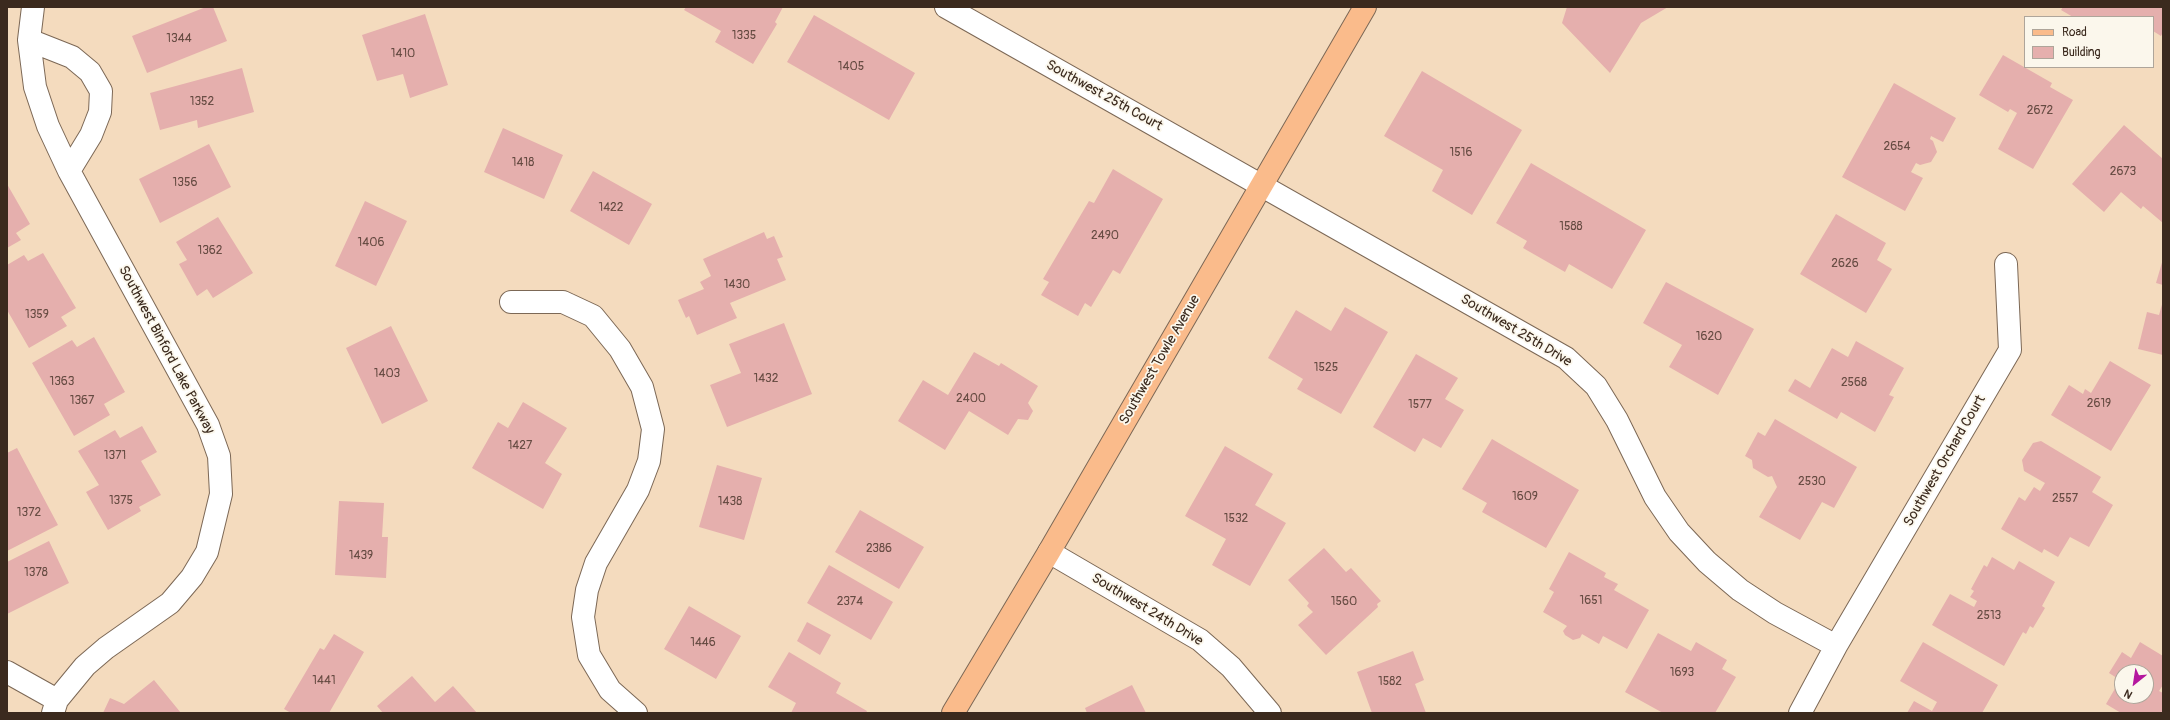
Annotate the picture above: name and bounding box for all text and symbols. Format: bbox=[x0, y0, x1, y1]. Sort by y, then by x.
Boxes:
legend bbox=[2024, 16, 2154, 68]
text: Road bbox=[2062, 25, 2087, 40]
house number: 1335 bbox=[732, 29, 756, 43]
house number: 1344 bbox=[166, 32, 192, 46]
text: Building bbox=[2062, 45, 2101, 60]
house number: 1410 bbox=[391, 47, 415, 61]
street label: Southwest 25th Court bbox=[1043, 57, 1165, 135]
house number: 1405 bbox=[838, 60, 864, 74]
house number: 1352 bbox=[190, 95, 214, 109]
house number: 2672 bbox=[2027, 104, 2053, 118]
house number: 2654 bbox=[1883, 140, 1911, 154]
house number: 1516 bbox=[1450, 146, 1472, 160]
house number: 1418 bbox=[512, 156, 534, 170]
house number: 2673 bbox=[2110, 165, 2136, 179]
house number: 1356 bbox=[173, 176, 197, 190]
house number: 1422 bbox=[598, 201, 624, 215]
house number: 1588 bbox=[1559, 220, 1583, 234]
house number: 2490 bbox=[1091, 229, 1119, 243]
house number: 1406 bbox=[358, 236, 384, 250]
house number: 1362 bbox=[197, 244, 223, 258]
house number: 2626 bbox=[1831, 257, 1859, 271]
street label: Southwest Binford Lake Parkway bbox=[114, 263, 218, 437]
house number: 1430 bbox=[724, 278, 750, 292]
street label: Southwest 25th Drive bbox=[1457, 291, 1575, 371]
street label: Southwest Towle Avenue bbox=[1116, 292, 1204, 428]
house number: 1359 bbox=[25, 308, 49, 322]
house number: 1620 bbox=[1696, 330, 1722, 344]
house number: 1525 bbox=[1314, 361, 1338, 375]
house number: 1403 bbox=[374, 367, 400, 381]
house number: 1432 bbox=[753, 372, 779, 386]
house number: 1363 bbox=[49, 375, 75, 389]
house number: 2568 bbox=[1841, 376, 1867, 390]
house number: 2400 bbox=[956, 392, 986, 406]
street label: Southwest Orchard Court bbox=[1901, 392, 1989, 530]
house number: 1367 bbox=[70, 394, 94, 408]
house number: 2619 bbox=[2087, 397, 2111, 411]
house number: 1577 bbox=[1408, 398, 1432, 412]
house number: 1427 bbox=[508, 439, 532, 453]
house number: 1371 bbox=[104, 449, 126, 463]
house number: 2530 bbox=[1798, 475, 1826, 489]
house number: 1609 bbox=[1512, 490, 1538, 504]
house number: 2557 bbox=[2052, 492, 2078, 506]
house number: 1375 bbox=[109, 494, 133, 508]
house number: 1438 bbox=[718, 495, 742, 509]
house number: 1372 bbox=[17, 506, 41, 520]
house number: 1532 bbox=[1224, 512, 1248, 526]
house number: 2386 bbox=[866, 542, 892, 556]
house number: 1439 bbox=[349, 549, 373, 563]
house number: 1378 bbox=[24, 566, 48, 580]
street label: Southwest 24th Drive bbox=[1088, 570, 1206, 650]
house number: 1651 bbox=[1580, 594, 1602, 608]
house number: 2374 bbox=[837, 595, 863, 609]
house number: 1560 bbox=[1331, 595, 1357, 609]
house number: 2513 bbox=[1977, 609, 2001, 623]
house number: 1446 bbox=[690, 636, 716, 650]
north arrow bbox=[2114, 664, 2154, 704]
house number: 1693 bbox=[1670, 666, 1694, 680]
house number: 1441 bbox=[312, 674, 336, 688]
house number: 1582 bbox=[1378, 675, 1402, 689]
text: N bbox=[2122, 686, 2135, 701]

